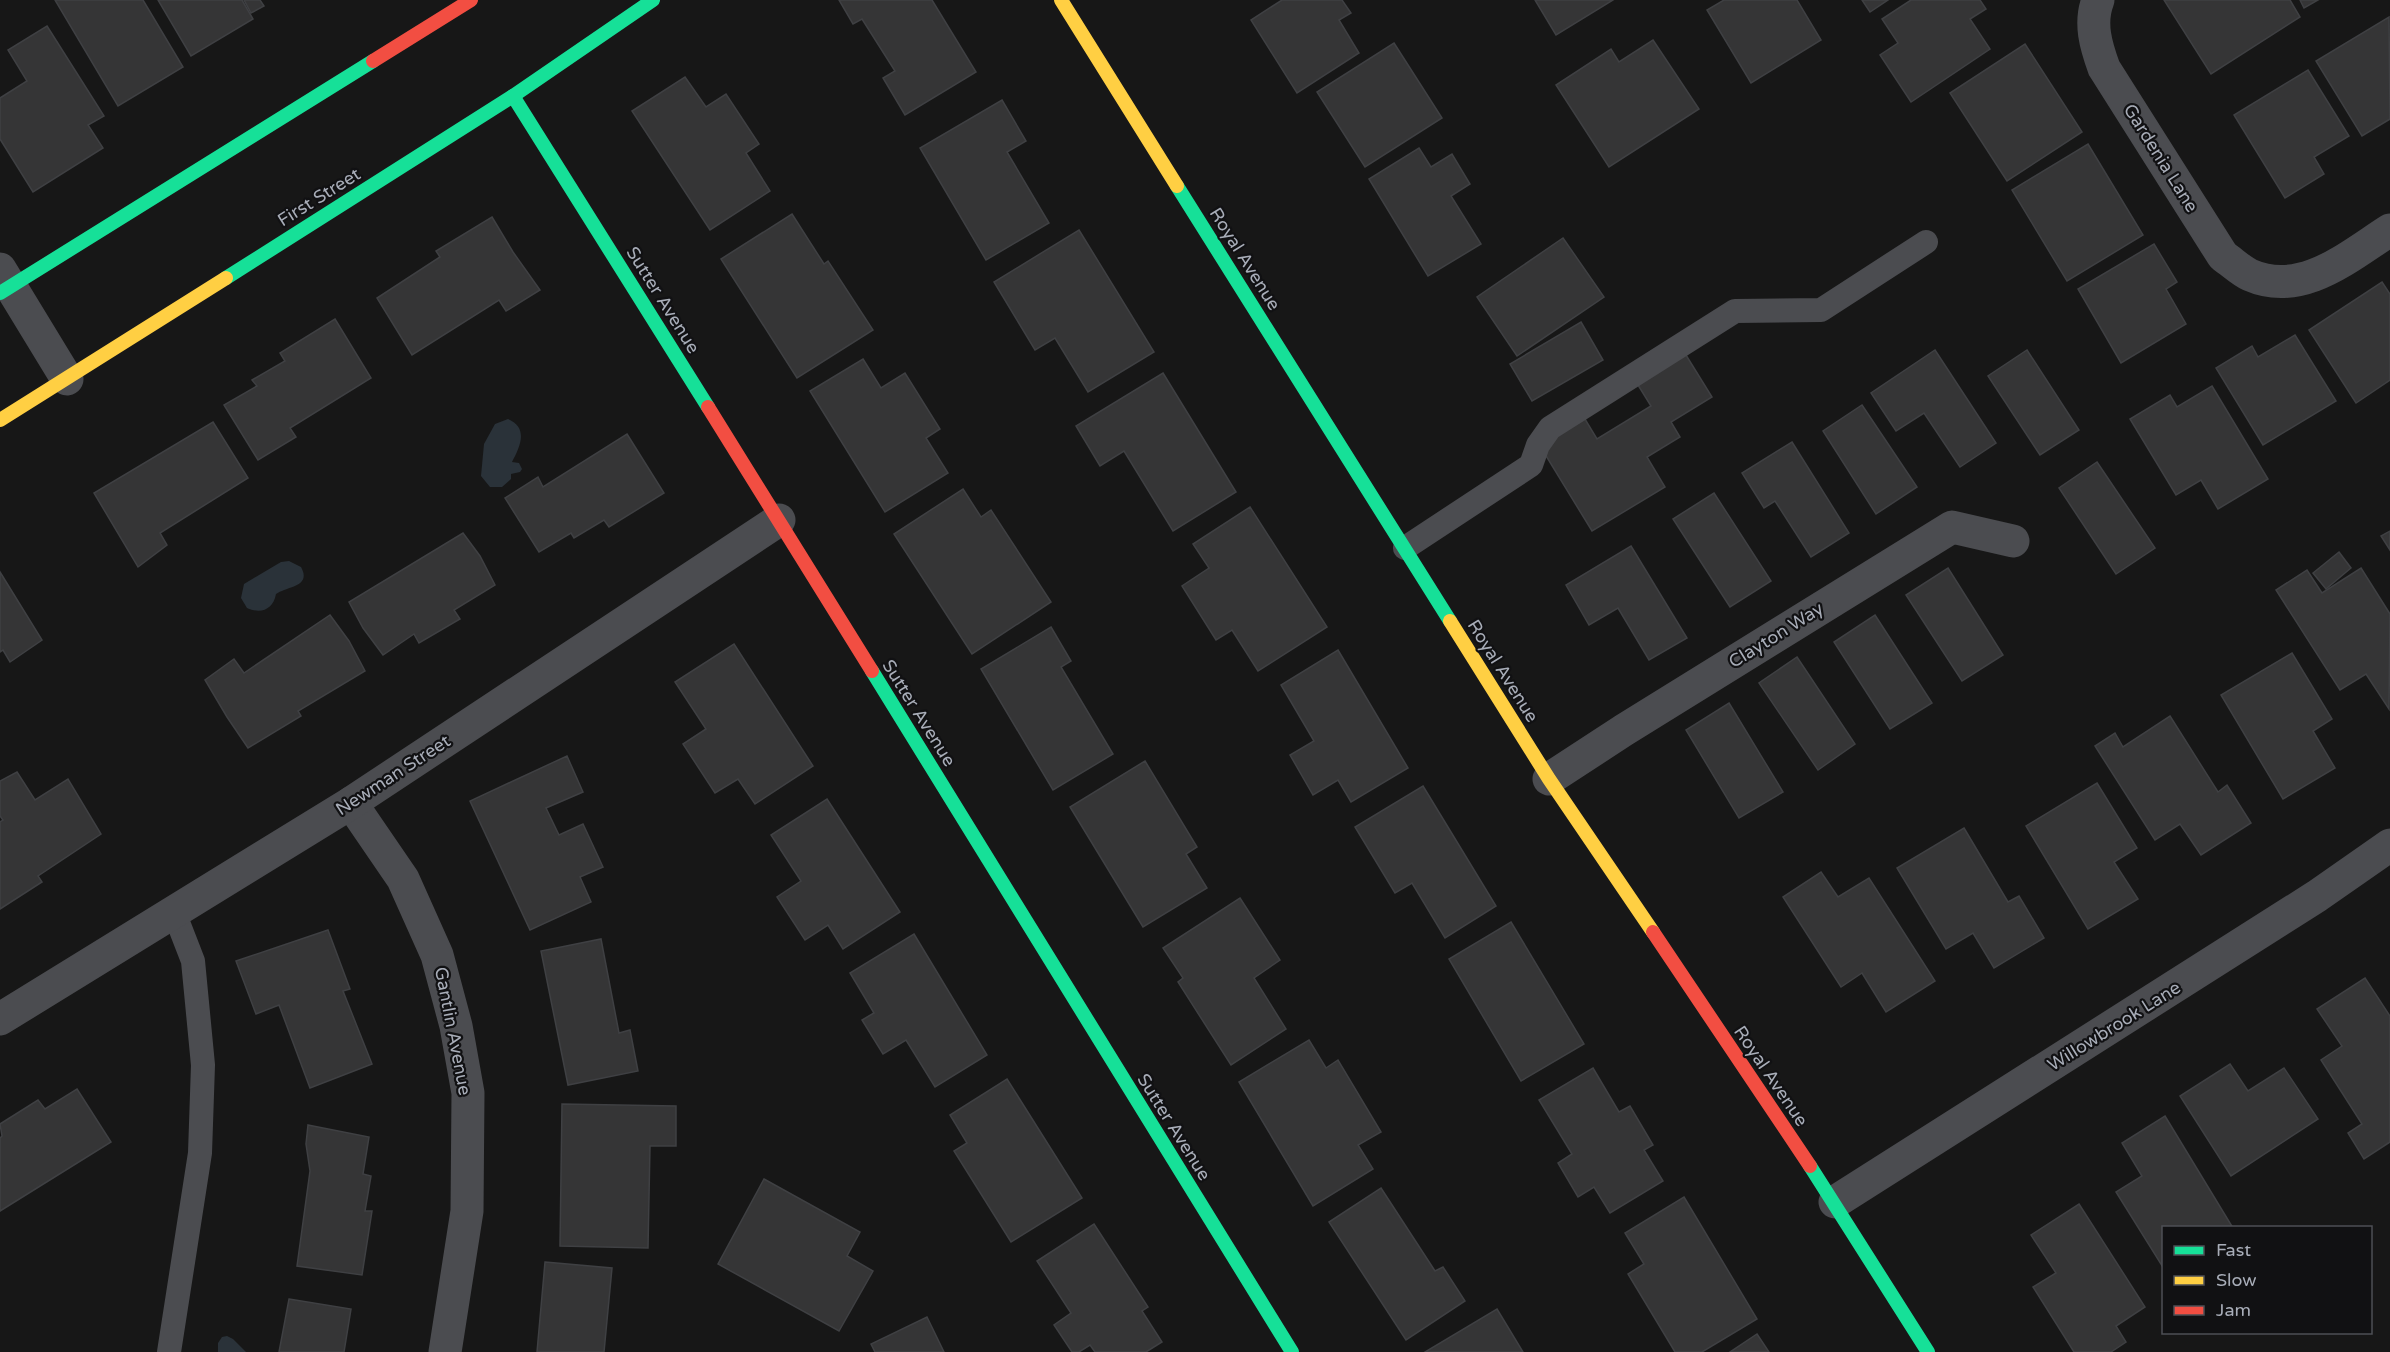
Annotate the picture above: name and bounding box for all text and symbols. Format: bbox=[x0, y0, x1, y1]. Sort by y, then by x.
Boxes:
street label: Gardenia Lane bbox=[2119, 100, 2203, 216]
street label: First Street bbox=[273, 163, 365, 231]
street label: Royal Avenue bbox=[1205, 204, 1285, 314]
street label: Sutter Avenue bbox=[621, 243, 705, 357]
street label: Clayton Way bbox=[1725, 597, 1828, 673]
street label: Royal Avenue bbox=[1463, 616, 1543, 726]
street label: Sutter Avenue bbox=[877, 656, 961, 770]
street label: Newman Street bbox=[332, 730, 455, 820]
street label: Gantlin Avenue bbox=[430, 965, 476, 1097]
street label: Willowbrook Lane bbox=[2043, 976, 2185, 1076]
street label: Royal Avenue bbox=[1729, 1021, 1813, 1131]
street label: Sutter Avenue bbox=[1132, 1070, 1216, 1184]
legend bbox=[2162, 1226, 2372, 1334]
text: Fast bbox=[2216, 1239, 2251, 1261]
text: Slow bbox=[2216, 1269, 2257, 1291]
text: Jam bbox=[2216, 1299, 2251, 1321]

